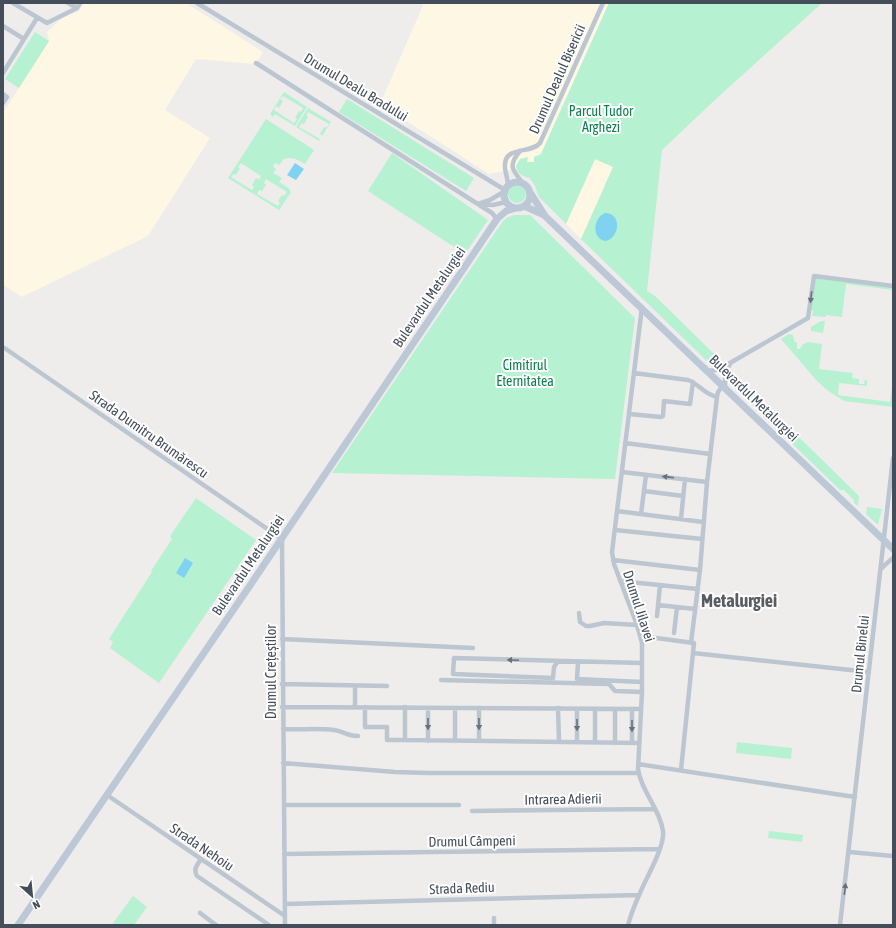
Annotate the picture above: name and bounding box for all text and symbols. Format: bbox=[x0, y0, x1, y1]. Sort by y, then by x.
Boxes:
street label: Drumul Dealul Bisericii bbox=[526, 22, 588, 136]
street label: Drumul Dealu Bradului bbox=[301, 50, 411, 124]
park label: Parcul Tudor Arghezi bbox=[569, 103, 634, 135]
street label: Bulevardul Metalurgiei bbox=[389, 244, 469, 350]
one-way arrow bbox=[808, 291, 815, 303]
street label: Bulevardul Metalurgiei bbox=[706, 351, 802, 445]
park label: Cimitirul Eternitatea bbox=[496, 357, 554, 389]
street label: Strada Dumitru Brumărescu bbox=[86, 387, 212, 481]
one-way arrow bbox=[662, 474, 674, 480]
street label: Bulevardul Metalurgiei bbox=[208, 512, 288, 618]
street label: Drumul Jilavei bbox=[620, 568, 658, 644]
district label: Metalurgiei bbox=[701, 590, 777, 611]
street label: Drumul Binelui bbox=[848, 614, 872, 694]
street label: Drumul Crețeștilor bbox=[263, 624, 279, 719]
one-way arrow bbox=[506, 657, 519, 663]
one-way arrow bbox=[425, 718, 431, 731]
one-way arrow bbox=[476, 718, 482, 731]
one-way arrow bbox=[574, 719, 580, 732]
one-way arrow bbox=[629, 720, 635, 733]
street label: Intrarea Adierii bbox=[524, 790, 602, 808]
street label: Strada Nehoiu bbox=[167, 820, 237, 874]
street label: Drumul Câmpeni bbox=[428, 832, 516, 850]
north arrow bbox=[12, 876, 52, 916]
street label: Strada Rediu bbox=[429, 879, 495, 897]
one-way arrow bbox=[841, 883, 848, 895]
text: N bbox=[31, 898, 42, 912]

